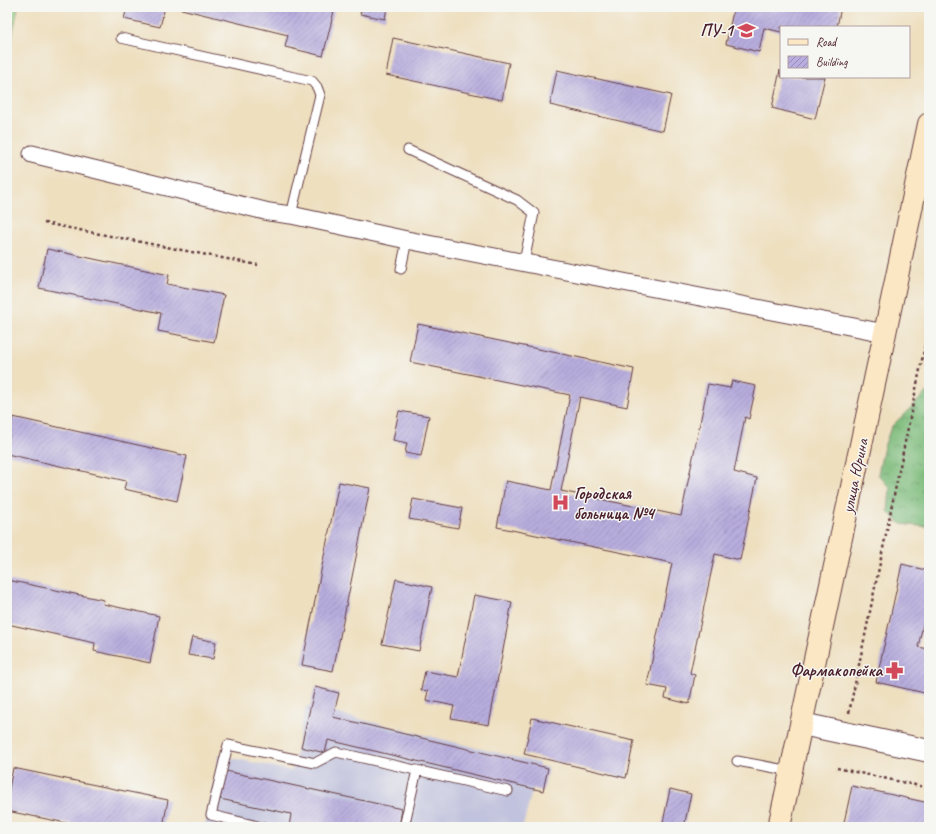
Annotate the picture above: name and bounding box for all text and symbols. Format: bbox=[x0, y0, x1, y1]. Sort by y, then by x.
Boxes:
place label: ПУ-1 bbox=[700, 20, 735, 41]
school or university icon: ПУ-1 bbox=[736, 20, 756, 40]
legend bbox=[780, 26, 910, 78]
text: Road bbox=[816, 34, 838, 50]
text: Building bbox=[816, 54, 848, 70]
street label: улица Юрина bbox=[837, 436, 873, 516]
place label: Городская больница №4 bbox=[574, 483, 656, 524]
hospital icon: Городская больница №4 bbox=[551, 493, 571, 513]
place label: Фармакопейка bbox=[791, 660, 883, 681]
pharmacy icon: Фармакопейка bbox=[885, 660, 905, 680]

